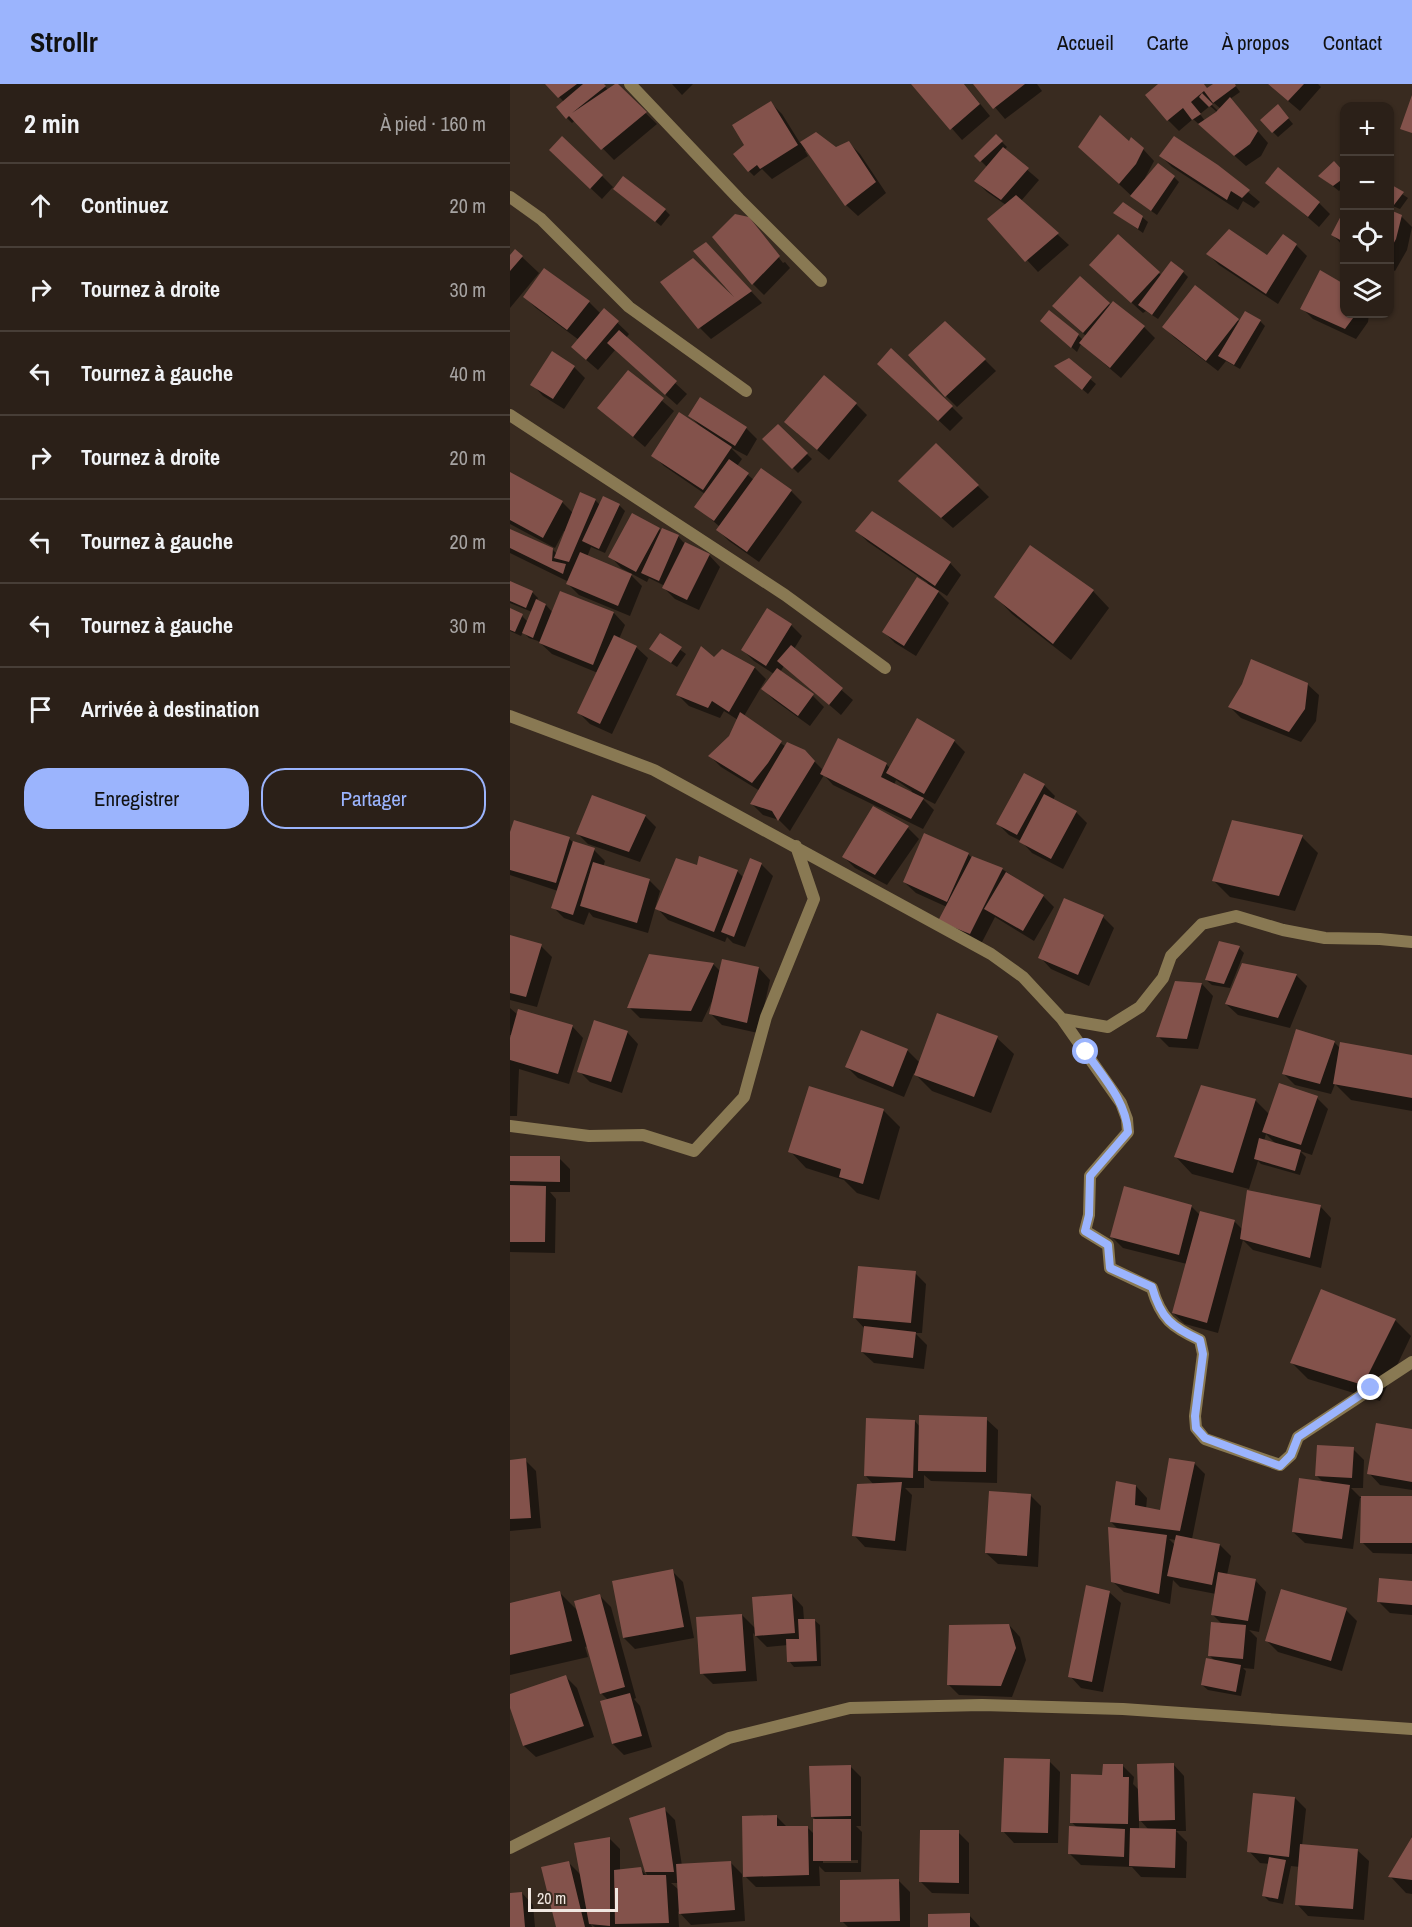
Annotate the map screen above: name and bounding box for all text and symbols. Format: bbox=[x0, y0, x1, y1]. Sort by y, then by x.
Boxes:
text: Strollr bbox=[30, 23, 98, 61]
text: Accueil bbox=[1057, 28, 1114, 57]
text: Carte bbox=[1147, 28, 1189, 57]
text: À propos bbox=[1222, 28, 1290, 57]
text: Contact bbox=[1323, 28, 1382, 57]
map controls bbox=[1340, 102, 1394, 318]
button: + bbox=[1340, 102, 1394, 156]
text: 2 min bbox=[24, 106, 80, 141]
text: À pied · 160 m bbox=[380, 110, 486, 137]
button: − bbox=[1340, 156, 1394, 210]
icon: ahead bbox=[24, 189, 57, 222]
text: Continuez bbox=[81, 190, 168, 220]
text: 20 m bbox=[450, 192, 486, 219]
button: locate bbox=[1340, 210, 1394, 264]
button: layers bbox=[1340, 264, 1394, 318]
icon: right bbox=[24, 273, 57, 306]
text: Tournez à droite bbox=[81, 274, 220, 304]
text: 30 m bbox=[450, 276, 486, 303]
icon: left bbox=[24, 357, 57, 390]
text: Tournez à gauche bbox=[81, 358, 233, 388]
text: 40 m bbox=[450, 360, 486, 387]
icon: right bbox=[24, 441, 57, 474]
text: Tournez à droite bbox=[81, 442, 220, 472]
text: 20 m bbox=[450, 444, 486, 471]
icon: left bbox=[24, 525, 57, 558]
text: Tournez à gauche bbox=[81, 526, 233, 556]
text: 20 m bbox=[450, 528, 486, 555]
icon: left bbox=[24, 609, 57, 642]
text: Tournez à gauche bbox=[81, 610, 233, 640]
text: 30 m bbox=[450, 612, 486, 639]
icon: arrive bbox=[24, 693, 57, 726]
text: Arrivée à destination bbox=[81, 694, 259, 724]
button: Enregistrer bbox=[24, 768, 249, 829]
button: Partager bbox=[261, 768, 486, 829]
route start bbox=[1072, 1038, 1098, 1064]
route end bbox=[1357, 1374, 1383, 1400]
scale bar bbox=[528, 1885, 618, 1912]
text: 20 m bbox=[537, 1887, 566, 1909]

